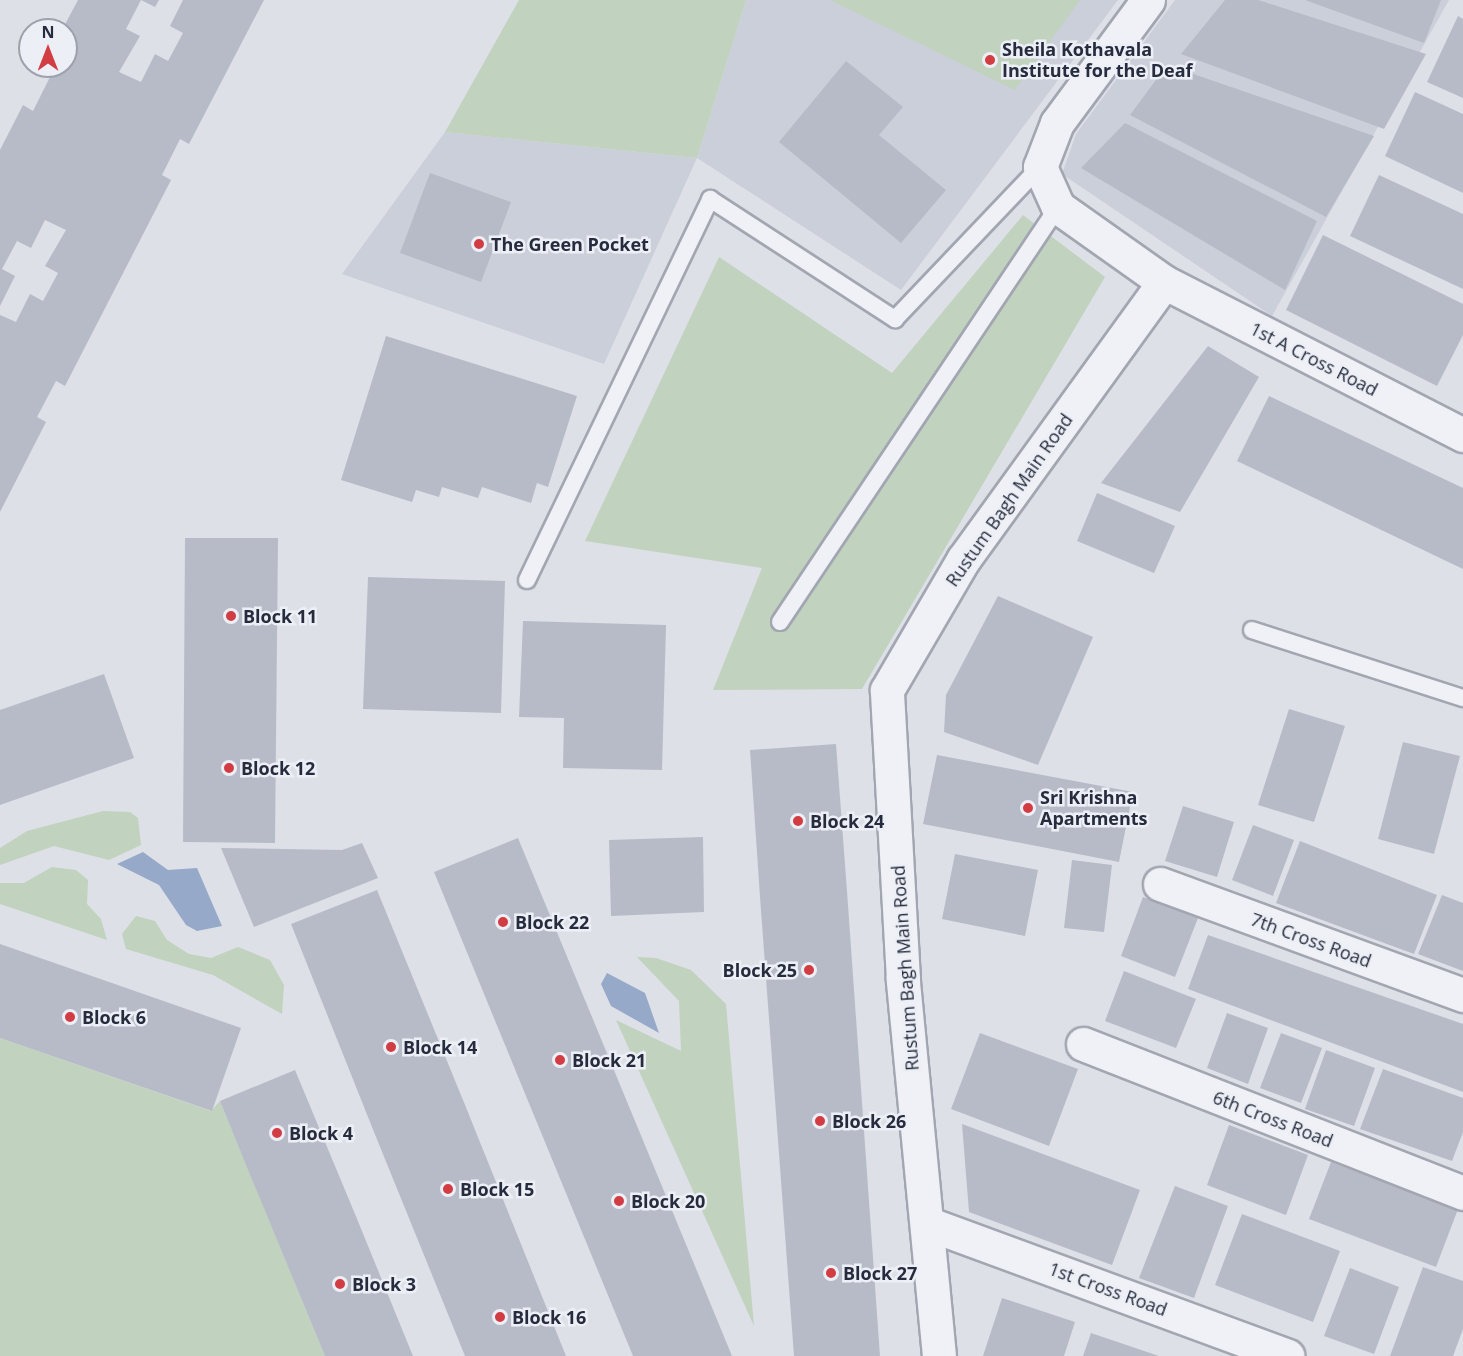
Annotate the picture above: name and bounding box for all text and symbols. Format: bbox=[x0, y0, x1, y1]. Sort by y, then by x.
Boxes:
north arrow bbox=[18, 18, 78, 78]
text: N bbox=[41, 21, 55, 43]
place label: Sheila Kothavala Institute for the Deaf bbox=[1002, 39, 1193, 82]
marker: Sheila Kothavala Institute for the Deaf bbox=[983, 53, 997, 67]
place label: The Green Pocket bbox=[491, 233, 649, 255]
marker: The Green Pocket bbox=[472, 237, 486, 251]
street label: 1st A Cross Road bbox=[1247, 318, 1381, 400]
street label: Rustum Bagh Main Road bbox=[941, 409, 1077, 591]
place label: Block 11 bbox=[243, 605, 317, 627]
marker: Block 11 bbox=[224, 609, 238, 623]
place label: Block 12 bbox=[241, 757, 315, 779]
marker: Block 12 bbox=[222, 761, 236, 775]
place label: Sri Krishna Apartments bbox=[1040, 787, 1148, 830]
marker: Sri Krishna Apartments bbox=[1021, 801, 1035, 815]
place label: Block 24 bbox=[810, 810, 884, 832]
marker: Block 24 bbox=[791, 814, 805, 828]
street label: Rustum Bagh Main Road bbox=[887, 864, 923, 1072]
street label: 7th Cross Road bbox=[1248, 908, 1374, 972]
place label: Block 22 bbox=[515, 911, 589, 933]
marker: Block 22 bbox=[496, 915, 510, 929]
place label: Block 25 bbox=[723, 959, 797, 981]
marker: Block 25 bbox=[802, 963, 816, 977]
place label: Block 6 bbox=[82, 1006, 146, 1028]
marker: Block 6 bbox=[63, 1010, 77, 1024]
place label: Block 14 bbox=[403, 1036, 477, 1058]
marker: Block 14 bbox=[384, 1040, 398, 1054]
place label: Block 21 bbox=[572, 1049, 646, 1071]
marker: Block 21 bbox=[553, 1053, 567, 1067]
street label: 6th Cross Road bbox=[1210, 1086, 1336, 1152]
place label: Block 26 bbox=[832, 1110, 906, 1132]
marker: Block 26 bbox=[813, 1114, 827, 1128]
place label: Block 4 bbox=[289, 1122, 353, 1144]
marker: Block 4 bbox=[270, 1126, 284, 1140]
place label: Block 15 bbox=[460, 1178, 534, 1200]
marker: Block 15 bbox=[441, 1182, 455, 1196]
place label: Block 20 bbox=[631, 1190, 705, 1212]
marker: Block 20 bbox=[612, 1194, 626, 1208]
street label: 1st Cross Road bbox=[1046, 1258, 1170, 1320]
place label: Block 27 bbox=[843, 1262, 917, 1284]
marker: Block 27 bbox=[824, 1266, 838, 1280]
place label: Block 3 bbox=[352, 1273, 416, 1295]
marker: Block 3 bbox=[333, 1277, 347, 1291]
place label: Block 16 bbox=[512, 1306, 586, 1328]
marker: Block 16 bbox=[493, 1310, 507, 1324]

